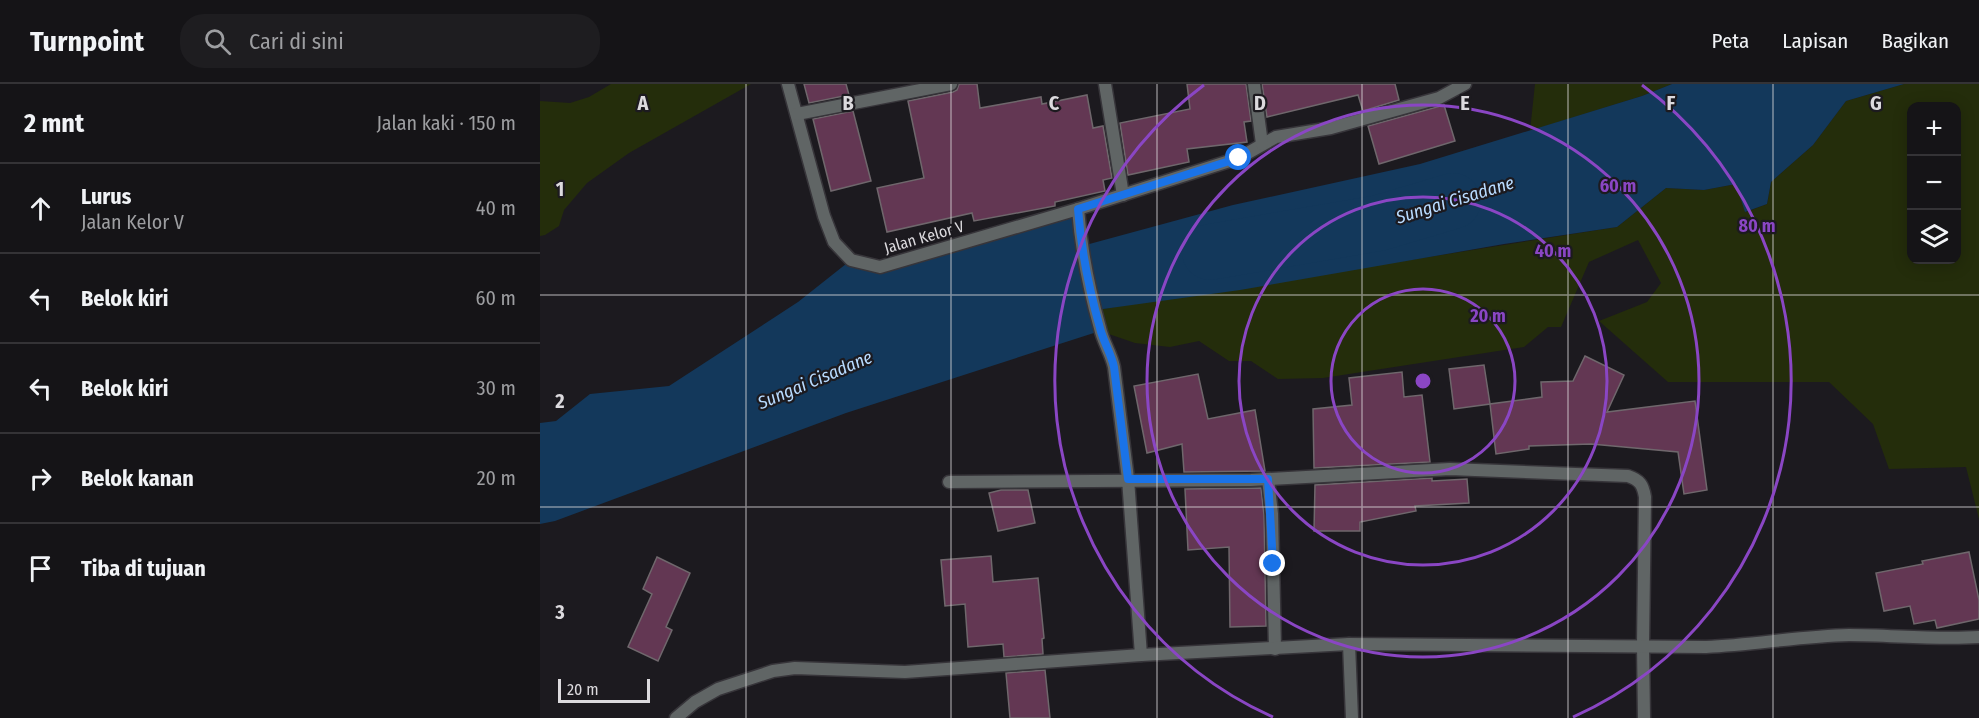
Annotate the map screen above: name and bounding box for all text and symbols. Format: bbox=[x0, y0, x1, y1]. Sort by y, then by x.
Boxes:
search box bbox=[180, 14, 600, 68]
text: Turnpoint bbox=[30, 25, 144, 58]
icon: search bbox=[201, 25, 234, 58]
text: Cari di sini bbox=[249, 28, 344, 55]
text: Peta bbox=[1712, 28, 1749, 54]
text: Lapisan bbox=[1782, 28, 1848, 54]
text: Bagikan bbox=[1881, 28, 1949, 54]
text: A bbox=[637, 91, 650, 115]
text: B bbox=[842, 91, 854, 115]
text: C bbox=[1049, 91, 1060, 115]
text: D bbox=[1254, 91, 1266, 115]
text: E bbox=[1460, 91, 1470, 115]
text: F bbox=[1667, 91, 1676, 115]
text: G bbox=[1870, 91, 1882, 115]
map controls bbox=[1907, 102, 1961, 264]
button: + bbox=[1907, 102, 1961, 156]
text: 2 mnt bbox=[24, 108, 84, 139]
text: Jalan kaki · 150 m bbox=[376, 111, 516, 135]
route start bbox=[1225, 144, 1251, 170]
button: − bbox=[1907, 156, 1961, 210]
water label: Sungai Cisadane bbox=[1392, 171, 1517, 229]
text: 60 m bbox=[1600, 175, 1636, 197]
text: 1 bbox=[556, 177, 564, 201]
text: Lurus bbox=[81, 183, 131, 210]
icon: ahead bbox=[24, 192, 57, 225]
text: 40 m bbox=[476, 196, 516, 220]
text: Jalan Kelor V bbox=[81, 210, 184, 234]
button: layers bbox=[1907, 210, 1961, 264]
text: 80 m bbox=[1739, 215, 1775, 237]
street label: Jalan Kelor V bbox=[882, 216, 967, 257]
text: 40 m bbox=[1535, 240, 1571, 262]
icon: left bbox=[24, 282, 57, 315]
text: Belok kiri bbox=[81, 285, 169, 312]
text: 60 m bbox=[476, 286, 516, 310]
text: 20 m bbox=[1469, 305, 1506, 327]
water label: Sungai Cisadane bbox=[753, 346, 876, 414]
centre of rings bbox=[1413, 371, 1433, 391]
icon: left bbox=[24, 372, 57, 405]
text: Belok kiri bbox=[81, 375, 169, 402]
text: 30 m bbox=[476, 376, 516, 400]
text: 2 bbox=[554, 389, 565, 413]
icon: right bbox=[24, 462, 57, 495]
text: Belok kanan bbox=[81, 465, 194, 492]
text: 20 m bbox=[477, 466, 516, 490]
route end bbox=[1259, 550, 1285, 576]
icon: arrive bbox=[24, 552, 57, 585]
text: Tiba di tujuan bbox=[81, 555, 206, 582]
text: 3 bbox=[554, 600, 565, 624]
scale bar bbox=[558, 676, 650, 704]
text: 20 m bbox=[567, 680, 598, 699]

